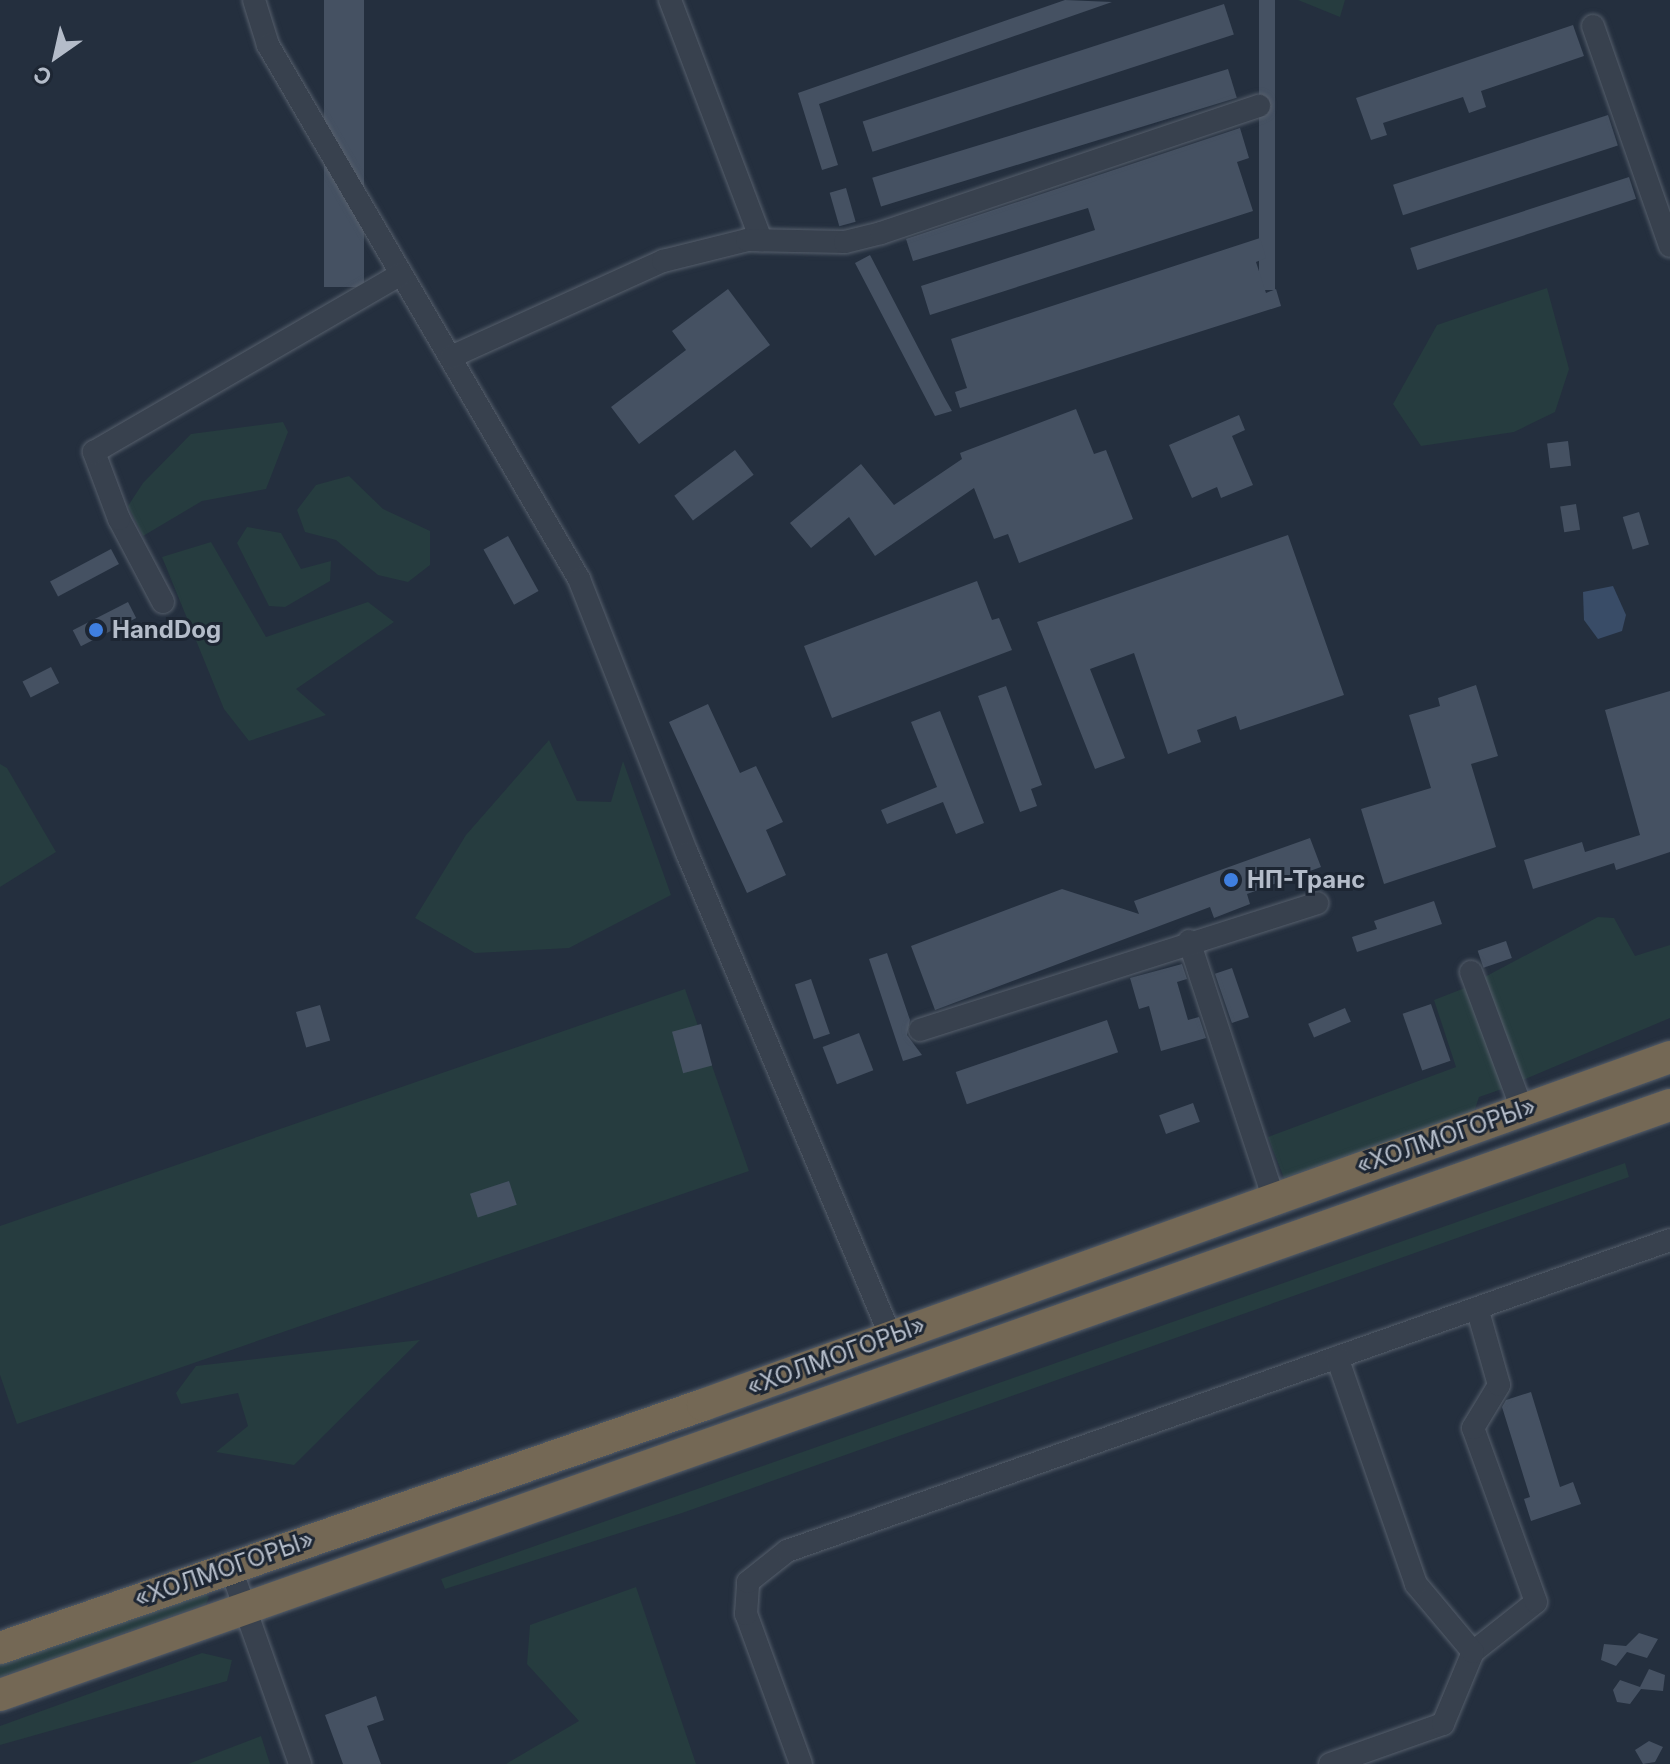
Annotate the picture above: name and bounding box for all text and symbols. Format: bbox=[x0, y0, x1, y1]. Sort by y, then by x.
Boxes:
north arrow bbox=[16, 16, 96, 96]
text: С bbox=[29, 61, 57, 91]
place label: HandDog bbox=[112, 616, 221, 644]
marker: HandDog bbox=[87, 621, 105, 639]
place label: НП-Транс bbox=[1247, 866, 1365, 894]
marker: НП-Транс bbox=[1222, 871, 1240, 889]
street label: «ХОЛМОГОРЫ» bbox=[1352, 1092, 1540, 1180]
street label: «ХОЛМОГОРЫ» bbox=[743, 1310, 929, 1402]
street label: «ХОЛМОГОРЫ» bbox=[130, 1525, 318, 1613]

